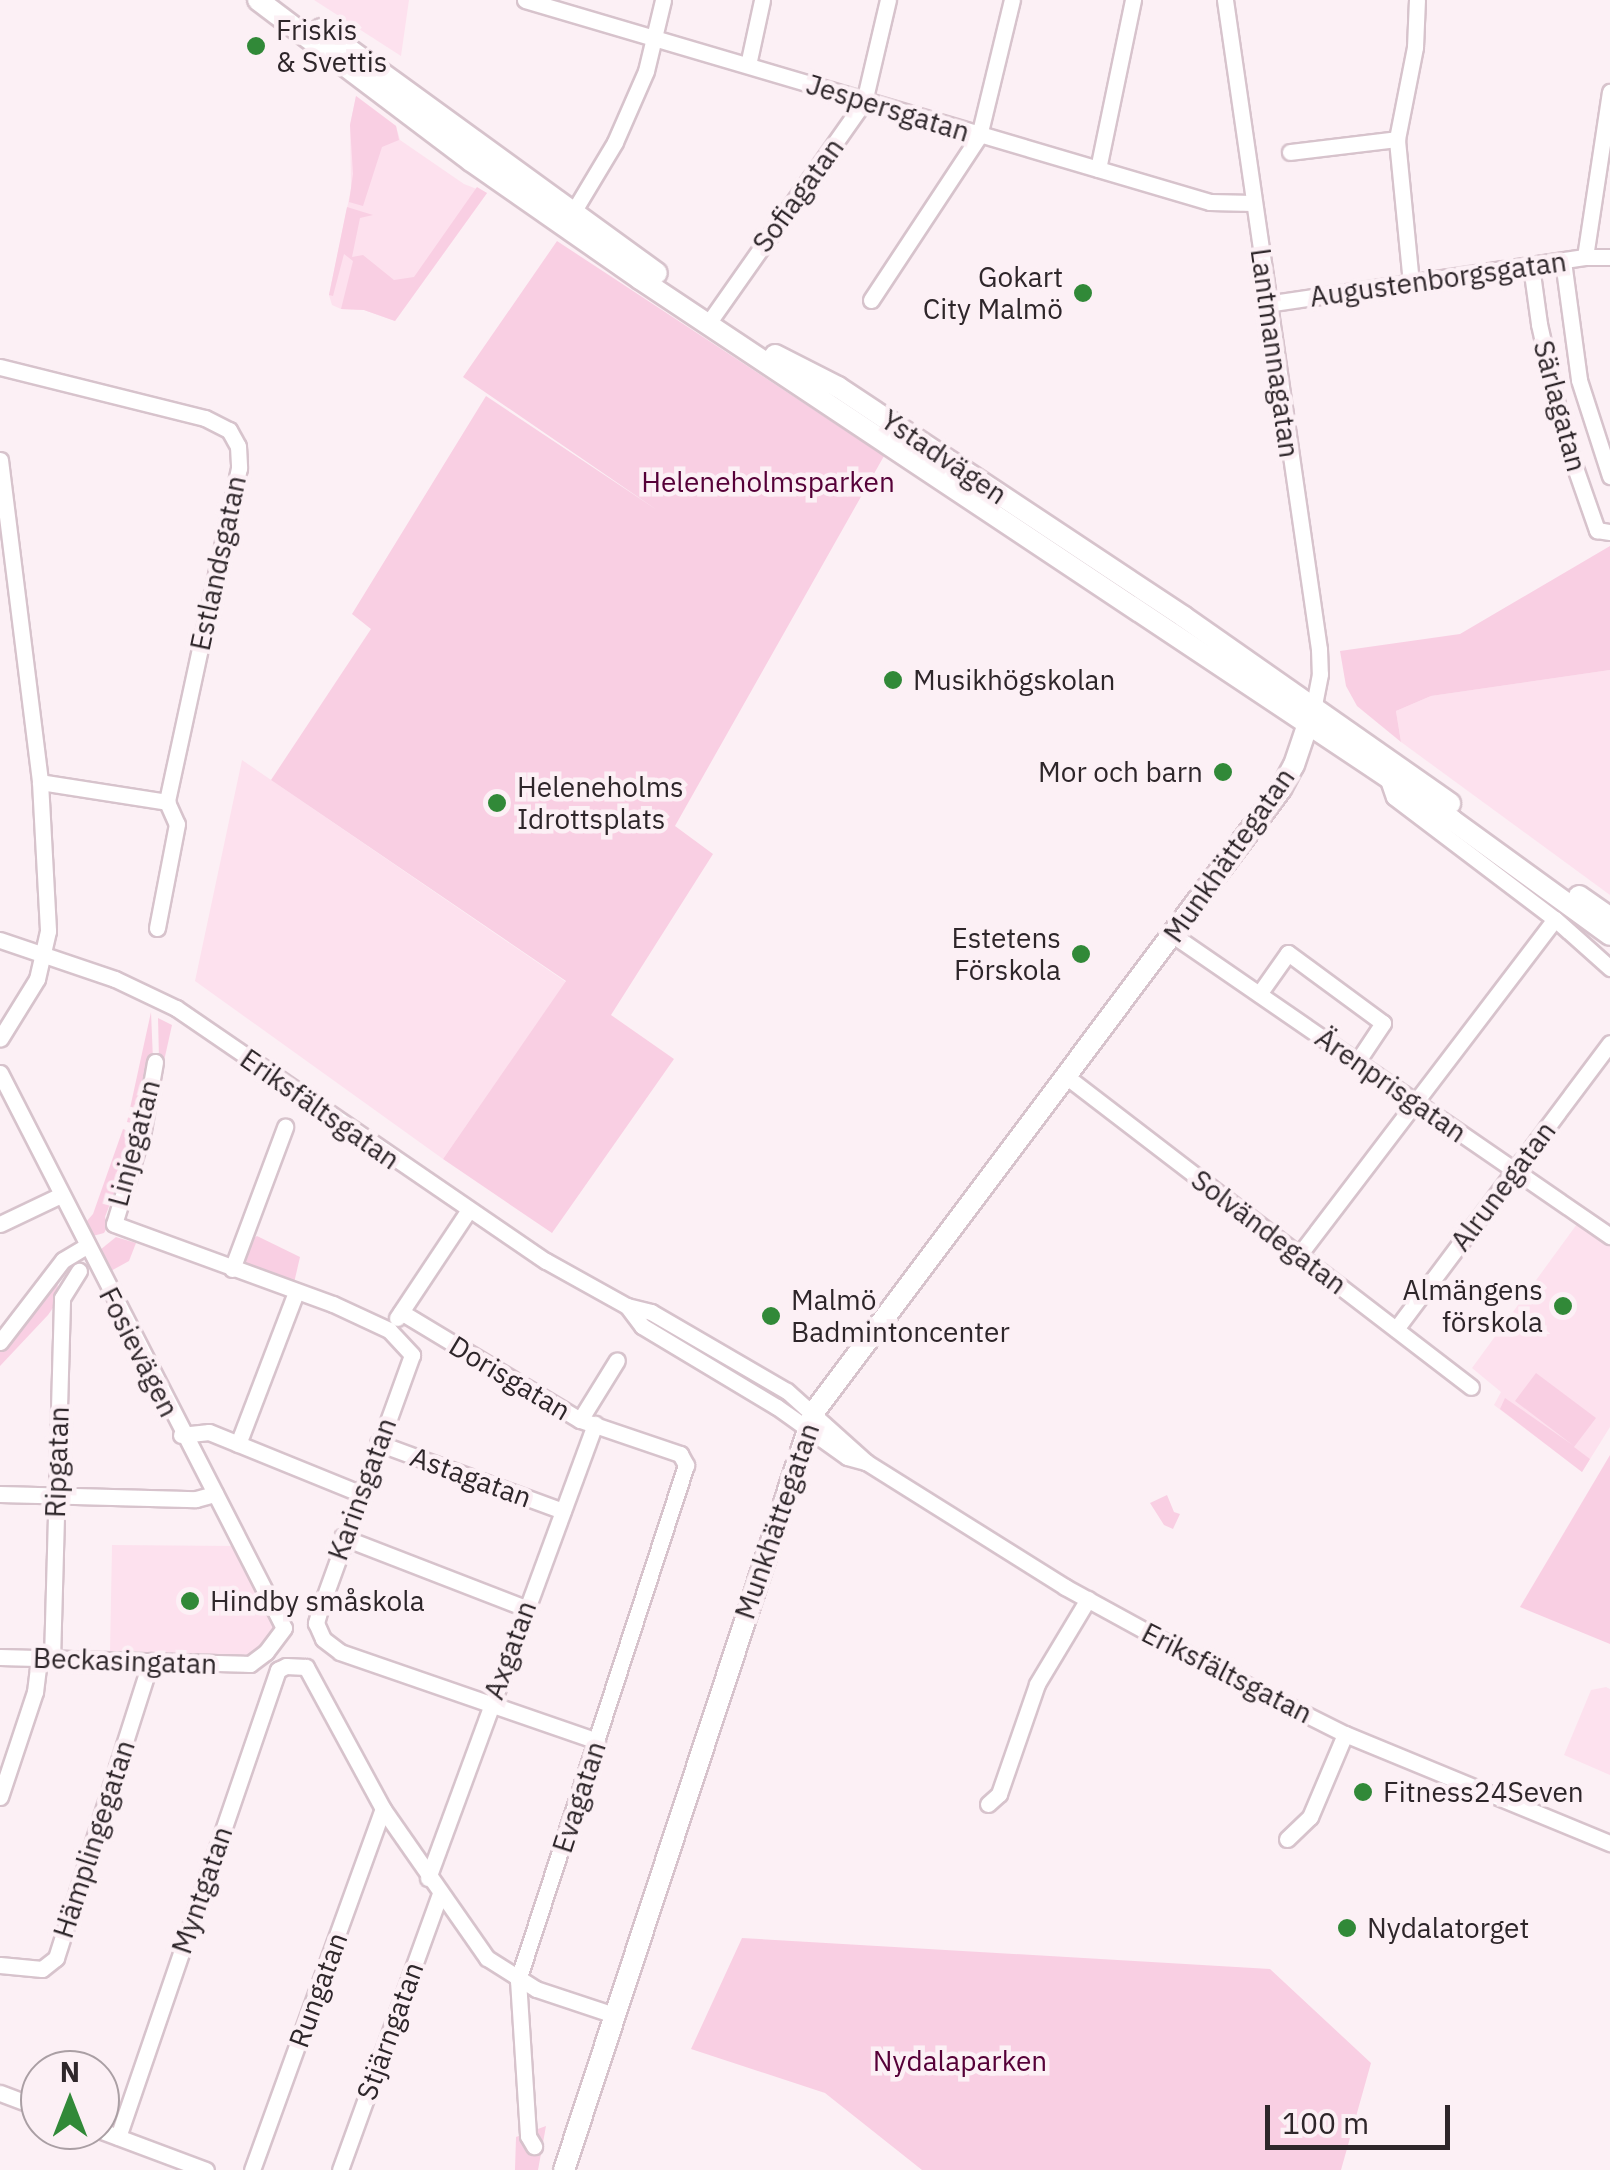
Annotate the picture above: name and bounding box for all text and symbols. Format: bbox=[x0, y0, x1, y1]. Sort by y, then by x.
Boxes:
place label: Friskis & Svettis bbox=[276, 13, 387, 79]
marker: Friskis & Svettis bbox=[245, 35, 267, 57]
street label: Jespersgatan bbox=[802, 67, 974, 149]
street label: Sofiagatan bbox=[745, 131, 851, 259]
street label: Augustenborgsgatan bbox=[1307, 244, 1569, 314]
street label: Lantmannagatan bbox=[1244, 246, 1306, 460]
place label: Gokart City Malmö bbox=[923, 260, 1063, 326]
marker: Gokart City Malmö bbox=[1072, 282, 1094, 304]
street label: Särlagatan bbox=[1526, 337, 1594, 475]
street label: Ystadvägen bbox=[875, 403, 1013, 511]
park label: Heleneholmsparken bbox=[641, 465, 895, 499]
street label: Estlandsgatan bbox=[183, 472, 253, 654]
place label: Musikhögskolan bbox=[913, 663, 1115, 697]
marker: Musikhögskolan bbox=[882, 669, 904, 691]
place label: Mor och barn bbox=[1038, 755, 1203, 789]
street label: Munkhättegatan bbox=[1156, 761, 1302, 949]
marker: Mor och barn bbox=[1212, 761, 1234, 783]
place label: Heleneholms Idrottsplats bbox=[517, 770, 684, 836]
marker: Heleneholms Idrottsplats bbox=[486, 792, 508, 814]
place label: Estetens Förskola bbox=[952, 921, 1061, 987]
marker: Estetens Förskola bbox=[1070, 943, 1092, 965]
street label: Ärenprisgatan bbox=[1309, 1021, 1473, 1149]
street label: Eriksfältsgatan bbox=[234, 1042, 406, 1176]
street label: Linjegatan bbox=[101, 1076, 167, 1210]
street label: Alrunegatan bbox=[1443, 1115, 1563, 1257]
street label: Solvändegatan bbox=[1185, 1163, 1353, 1301]
place label: Almängens förskola bbox=[1403, 1273, 1543, 1339]
street label: Fosievägen bbox=[92, 1282, 186, 1422]
place label: Malmö Badmintoncenter bbox=[791, 1283, 1010, 1349]
marker: Almängens förskola bbox=[1552, 1295, 1574, 1317]
marker: Malmö Badmintoncenter bbox=[760, 1305, 782, 1327]
street label: Dorisgatan bbox=[443, 1329, 577, 1427]
street label: Ripgatan bbox=[38, 1406, 76, 1518]
street label: Karinsgatan bbox=[321, 1413, 403, 1565]
street label: Munkhättegatan bbox=[728, 1419, 826, 1623]
street label: Astagatan bbox=[406, 1440, 536, 1514]
place label: Hindby småskola bbox=[210, 1584, 425, 1618]
marker: Hindby småskola bbox=[179, 1590, 201, 1612]
street label: Axgatan bbox=[477, 1596, 543, 1704]
street label: Eriksfältsgatan bbox=[1136, 1616, 1318, 1730]
street label: Beckasingatan bbox=[32, 1641, 218, 1681]
street label: Hämplingegatan bbox=[46, 1736, 142, 1942]
street label: Evagatan bbox=[545, 1737, 613, 1857]
place label: Fitness24Seven bbox=[1383, 1775, 1584, 1809]
marker: Fitness24Seven bbox=[1352, 1781, 1374, 1803]
street label: Myntgatan bbox=[165, 1822, 239, 1958]
place label: Nydalatorget bbox=[1367, 1911, 1529, 1945]
marker: Nydalatorget bbox=[1336, 1917, 1358, 1939]
street label: Rungatan bbox=[282, 1928, 354, 2052]
street label: Stjärngatan bbox=[349, 1957, 431, 2105]
park label: Nydalaparken bbox=[873, 2044, 1047, 2078]
north arrow bbox=[20, 2050, 120, 2150]
text: N bbox=[60, 2053, 80, 2090]
scale bar bbox=[1270, 2085, 1455, 2147]
text: 100 m bbox=[1282, 2103, 1369, 2142]

